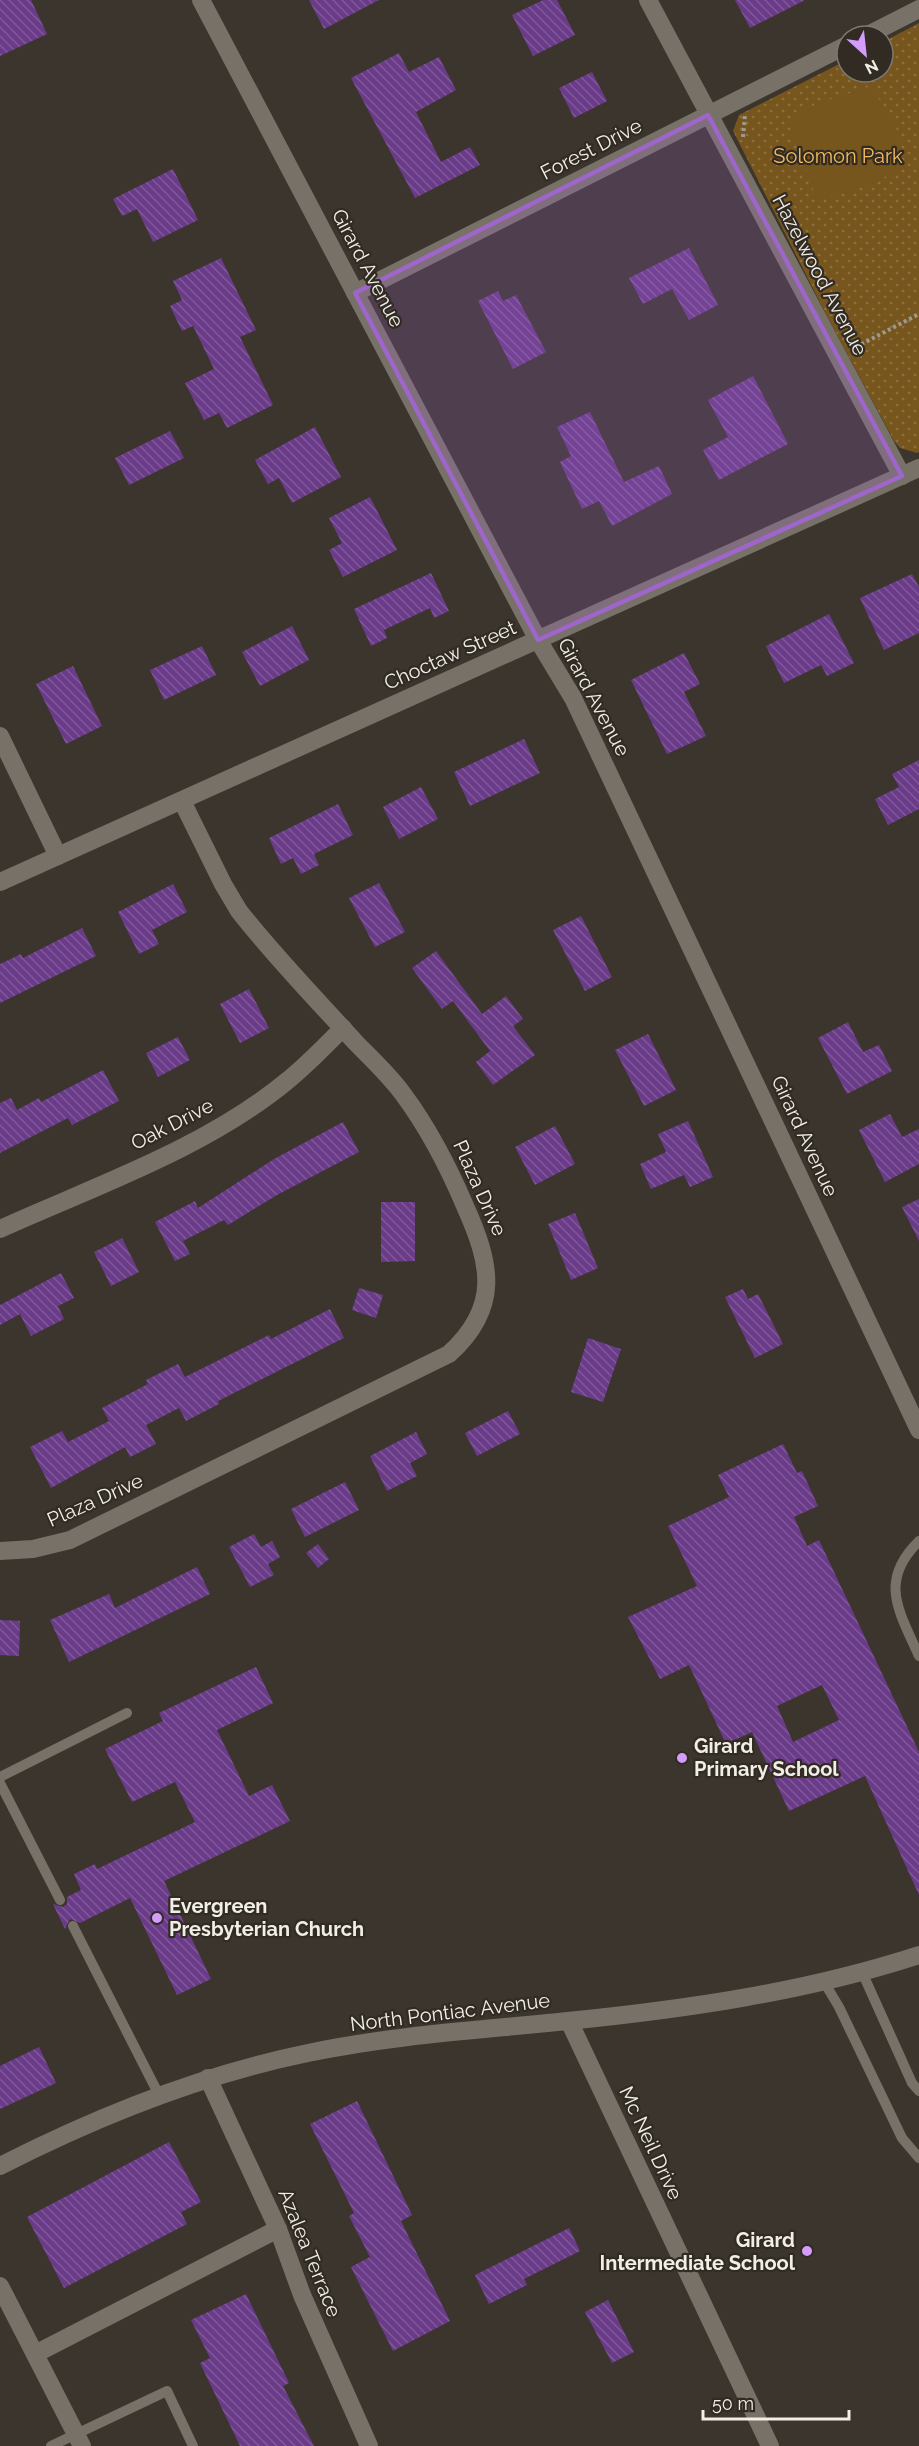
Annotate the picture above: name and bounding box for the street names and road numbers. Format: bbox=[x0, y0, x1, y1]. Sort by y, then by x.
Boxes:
street label: Forest Drive bbox=[536, 113, 646, 185]
street label: Hazelwood Avenue bbox=[767, 190, 873, 360]
street label: Girard Avenue bbox=[327, 205, 409, 331]
street label: Choctaw Street bbox=[380, 615, 520, 695]
street label: Girard Avenue bbox=[553, 634, 635, 760]
street label: Girard Avenue bbox=[767, 1072, 844, 1200]
street label: Oak Drive bbox=[127, 1093, 217, 1155]
street label: Plaza Drive bbox=[448, 1136, 512, 1240]
street label: Plaza Drive bbox=[43, 1468, 147, 1532]
street label: North Pontiac Avenue bbox=[349, 1988, 551, 2036]
street label: Mc Neil Drive bbox=[614, 2082, 688, 2204]
street label: Azalea Terrace bbox=[273, 2185, 347, 2321]

